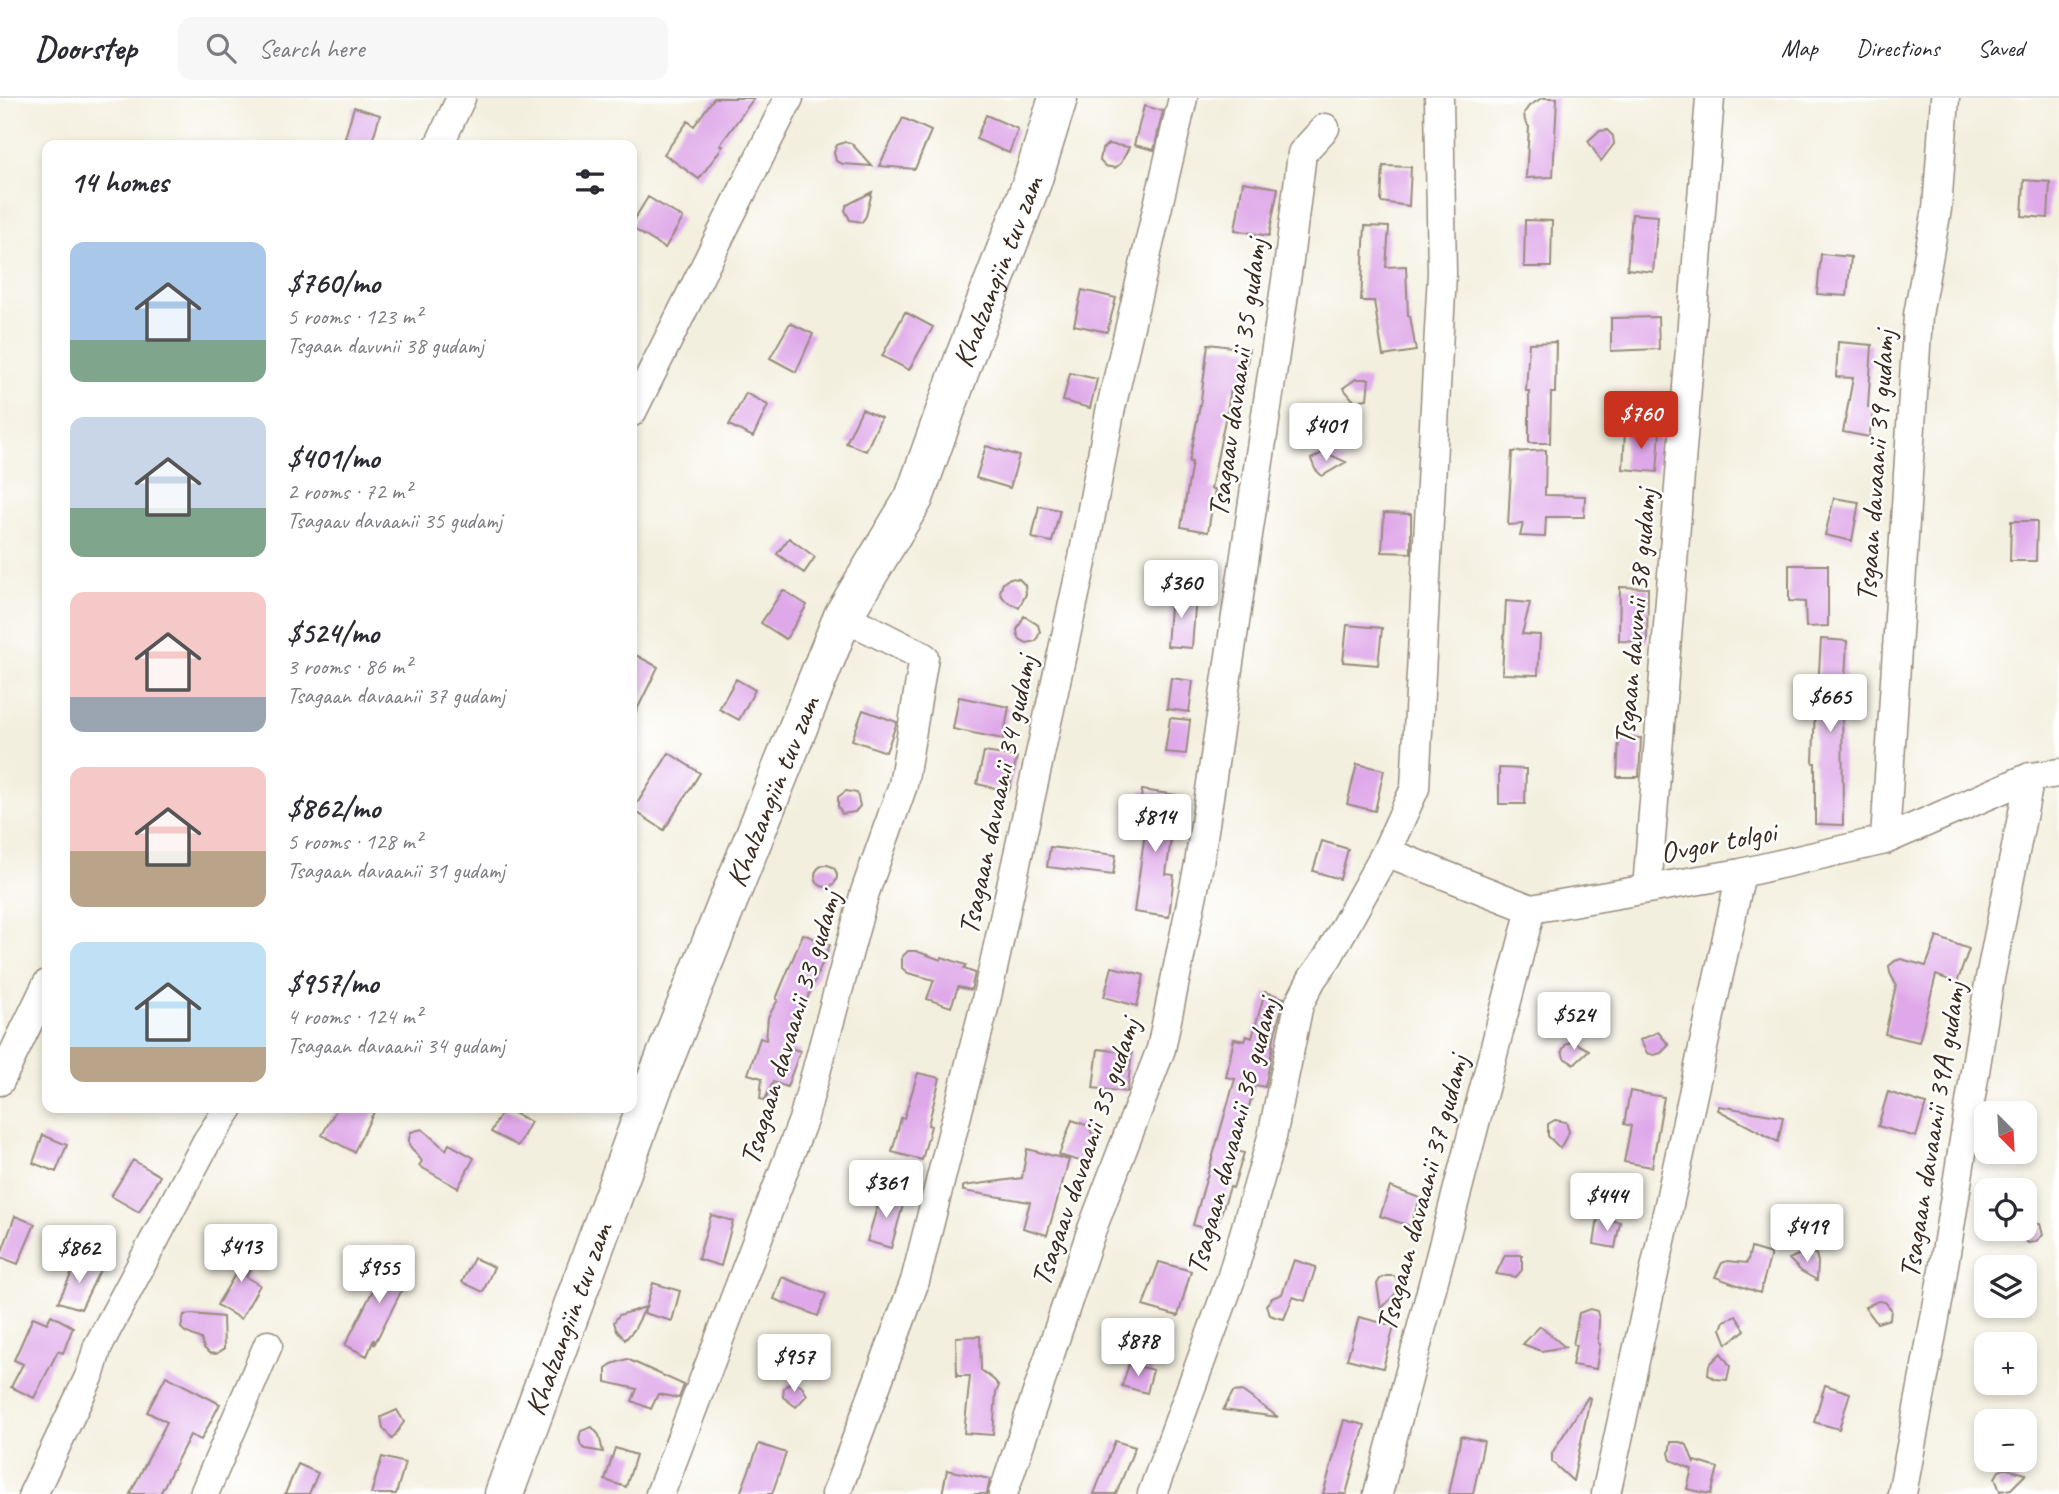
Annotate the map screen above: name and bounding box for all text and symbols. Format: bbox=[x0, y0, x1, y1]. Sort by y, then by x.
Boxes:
search box bbox=[178, 17, 668, 80]
text: Doorstep bbox=[35, 27, 136, 69]
icon: search bbox=[202, 29, 240, 67]
text: Search here bbox=[258, 32, 364, 65]
text: Map bbox=[1781, 33, 1818, 63]
text: Directions bbox=[1856, 33, 1939, 63]
text: Saved bbox=[1977, 33, 2024, 63]
text: 14 homes bbox=[70, 163, 168, 201]
icon: filters bbox=[571, 163, 609, 201]
street label: Khalzangiin tuv zam bbox=[943, 169, 1052, 373]
street label: Tsagaav davaanii 35 gudamj bbox=[1199, 234, 1276, 520]
text: $760/mo bbox=[287, 264, 380, 302]
icon: home bbox=[126, 270, 210, 354]
text: 5 rooms · 123 m² bbox=[287, 302, 422, 331]
street label: Tsgaan davaanii 39 gudamj bbox=[1847, 326, 1904, 603]
text: Tsgaan davvnii 38 gudamj bbox=[287, 331, 484, 360]
pin: $760 bbox=[1600, 392, 1682, 451]
text: $760 bbox=[1620, 399, 1662, 428]
pin: $401 bbox=[1285, 404, 1367, 463]
text: $401 bbox=[1305, 411, 1347, 440]
text: $401/mo bbox=[287, 439, 379, 477]
icon: home bbox=[126, 445, 210, 529]
text: 2 rooms · 72 m² bbox=[287, 477, 411, 506]
street label: Tsgaan davvnii 38 gudamj bbox=[1605, 485, 1665, 747]
text: Tsagaav davaanii 35 gudamj bbox=[287, 506, 502, 535]
pin: $360 bbox=[1140, 560, 1222, 620]
text: $360 bbox=[1160, 568, 1202, 597]
text: $524/mo bbox=[287, 614, 379, 652]
icon: home bbox=[126, 620, 210, 704]
street label: Tsagaan davaanii 34 gudamj bbox=[949, 649, 1046, 938]
text: 3 rooms · 86 m² bbox=[287, 652, 411, 681]
pin: $665 bbox=[1789, 674, 1871, 734]
text: Tsagaan davaanii 37 gudamj bbox=[287, 681, 505, 710]
text: $665 bbox=[1809, 682, 1851, 711]
street label: Khalzangiin tuv zam bbox=[717, 689, 828, 892]
text: $862/mo bbox=[287, 789, 380, 827]
pin: $814 bbox=[1114, 794, 1196, 854]
icon: home bbox=[126, 795, 210, 879]
text: $814 bbox=[1134, 802, 1176, 831]
street label: Ovgor tolgoi bbox=[1657, 811, 1783, 872]
text: 5 rooms · 128 m² bbox=[287, 827, 422, 856]
text: Tsagaan davaanii 31 gudamj bbox=[287, 856, 505, 885]
street label: Tsagaan davaanii 33 gudamj bbox=[730, 884, 851, 1169]
text: $957/mo bbox=[287, 964, 378, 1002]
icon: home bbox=[126, 970, 210, 1054]
street label: Tsagaan davaanii 39A gudamj bbox=[1890, 976, 1975, 1281]
street label: Tsagaan davaanii 36 gudamj bbox=[1177, 991, 1288, 1278]
pin: $524 bbox=[1533, 992, 1615, 1052]
text: $524 bbox=[1553, 1000, 1595, 1029]
text: 4 rooms · 124 m² bbox=[287, 1002, 422, 1031]
street label: Tsagaav davaanii 35 gudamj bbox=[1021, 1010, 1150, 1291]
text: Tsagaan davaanii 34 gudamj bbox=[287, 1031, 505, 1060]
street label: Tsagaan davaanii 37 gudamj bbox=[1367, 1048, 1478, 1335]
north arrow bbox=[1974, 1101, 2037, 1164]
map controls bbox=[1974, 1101, 2037, 1472]
pin: $361 bbox=[845, 1160, 927, 1220]
text: $361 bbox=[865, 1168, 907, 1197]
pin: $444 bbox=[1566, 1174, 1648, 1233]
button: locate bbox=[1974, 1178, 2037, 1241]
text: $444 bbox=[1586, 1181, 1628, 1210]
pin: $419 bbox=[1766, 1204, 1848, 1264]
text: $419 bbox=[1786, 1212, 1828, 1241]
street label: Khalzangiin tuv zam bbox=[515, 1216, 621, 1421]
pin: $413 bbox=[200, 1224, 282, 1284]
pin: $862 bbox=[38, 1226, 120, 1285]
text: $413 bbox=[220, 1232, 262, 1261]
text: $862 bbox=[58, 1233, 100, 1262]
pin: $955 bbox=[338, 1246, 420, 1305]
text: $955 bbox=[359, 1253, 399, 1282]
button: layers bbox=[1974, 1255, 2037, 1318]
pin: $878 bbox=[1097, 1318, 1179, 1378]
text: $878 bbox=[1117, 1326, 1159, 1355]
button: + bbox=[1974, 1332, 2037, 1395]
pin: $957 bbox=[753, 1334, 835, 1394]
text: $957 bbox=[774, 1342, 814, 1371]
button: − bbox=[1974, 1409, 2037, 1472]

